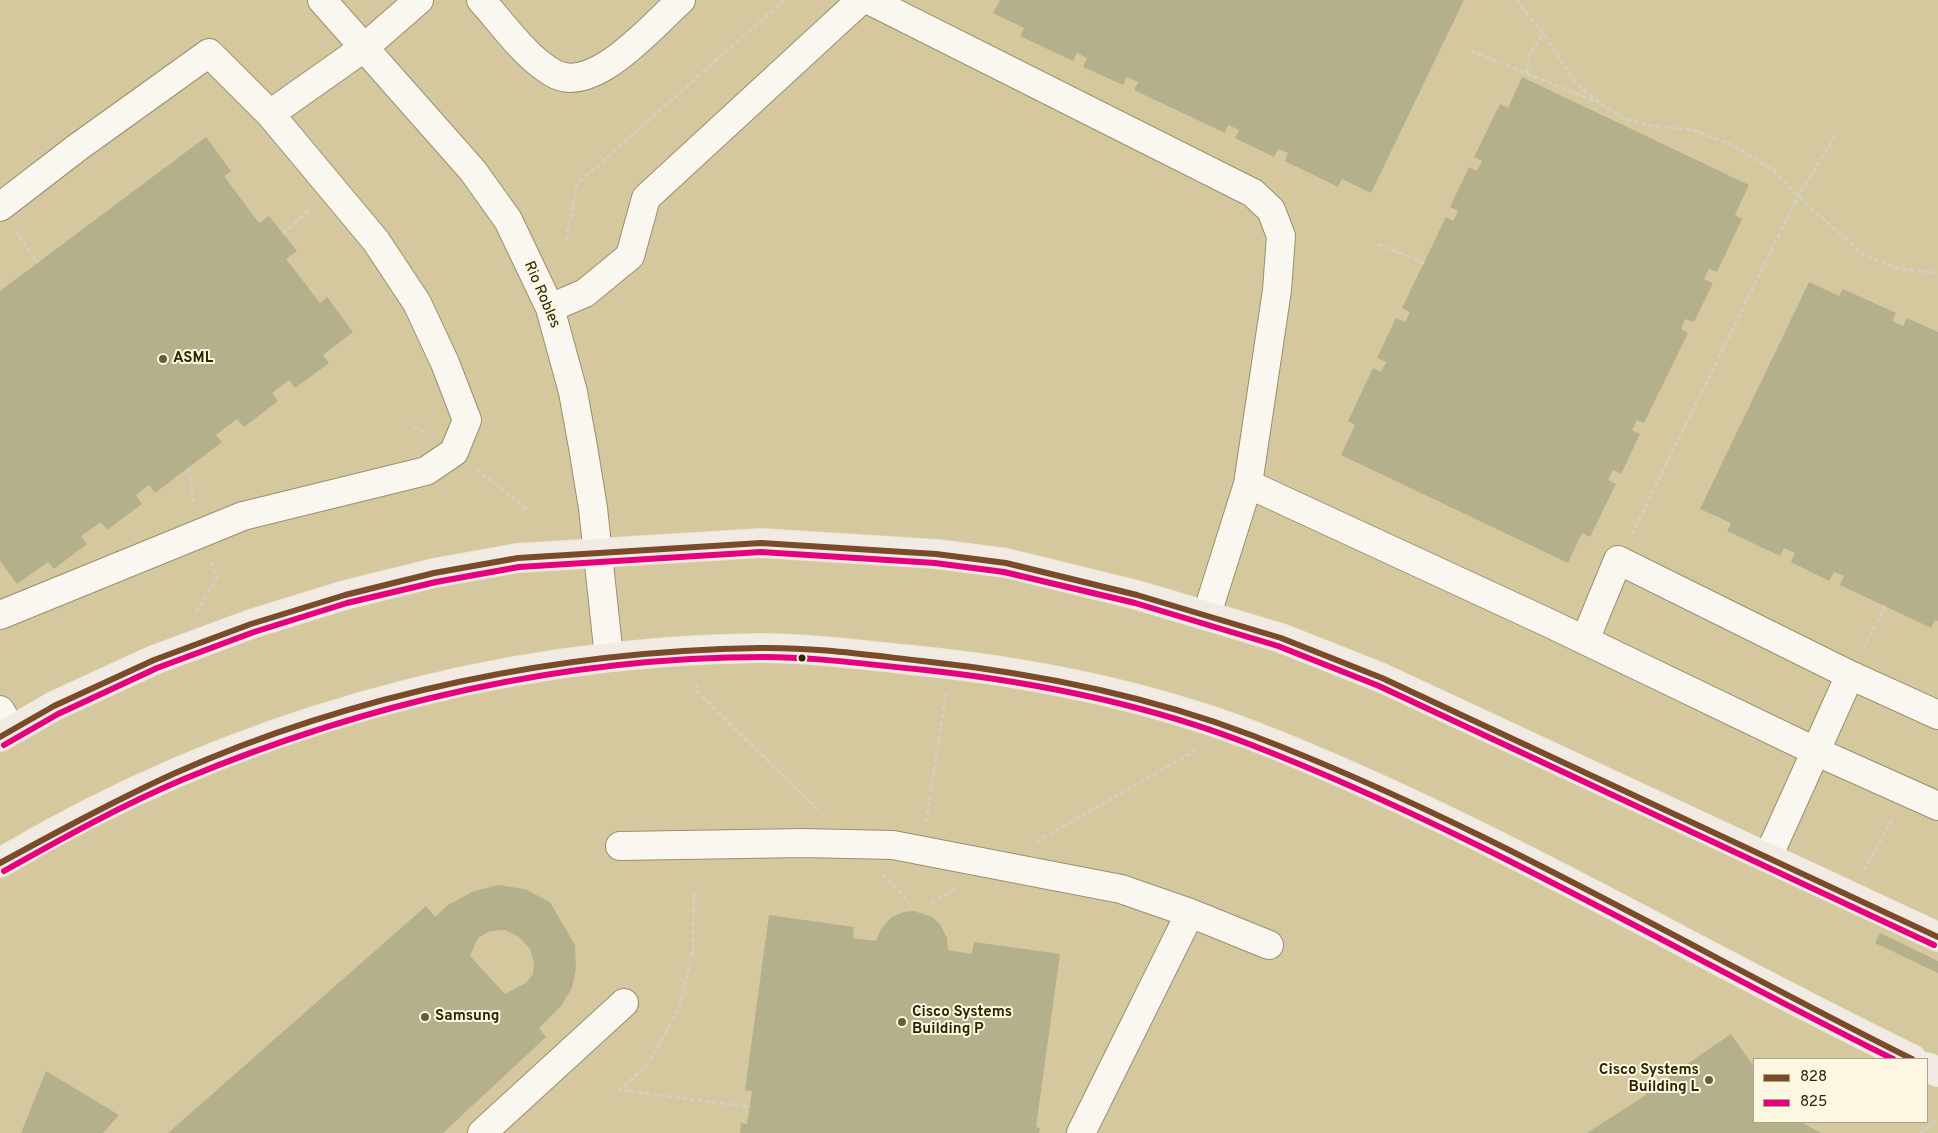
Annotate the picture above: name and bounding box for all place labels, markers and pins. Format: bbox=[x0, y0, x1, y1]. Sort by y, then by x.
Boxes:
place label: ASML bbox=[173, 350, 213, 368]
marker: ASML bbox=[157, 353, 169, 365]
unlabelled marker bbox=[797, 653, 807, 663]
place label: Cisco Systems Building P bbox=[912, 1004, 1012, 1039]
place label: Samsung bbox=[435, 1008, 500, 1026]
marker: Samsung bbox=[419, 1011, 431, 1023]
marker: Cisco Systems Building P bbox=[896, 1016, 908, 1028]
place label: Cisco Systems Building L bbox=[1599, 1062, 1699, 1097]
marker: Cisco Systems Building L bbox=[1703, 1074, 1715, 1086]

